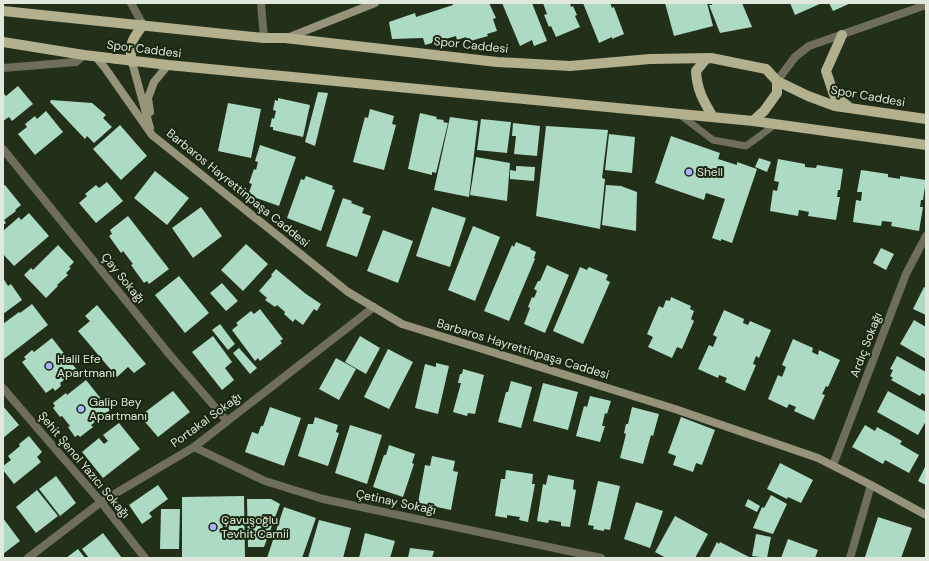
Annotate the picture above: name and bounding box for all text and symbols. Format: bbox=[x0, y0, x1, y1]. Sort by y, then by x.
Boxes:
street label: Spor Caddesi bbox=[433, 33, 509, 57]
street label: Spor Caddesi bbox=[106, 36, 182, 62]
street label: Spor Caddesi bbox=[830, 82, 906, 110]
street label: Barbaros Hayrettinpaşa Caddesi bbox=[163, 125, 313, 251]
place label: Shell bbox=[697, 164, 723, 180]
marker: Shell bbox=[684, 167, 694, 177]
street label: Çay Sokağı bbox=[98, 249, 148, 307]
street label: Ardıç Sokağı bbox=[846, 310, 886, 380]
street label: Barbaros Hayrettinpaşa Caddesi bbox=[435, 315, 611, 383]
place label: Halil Efe Apartmanı bbox=[57, 351, 115, 381]
marker: Halil Efe Apartmanı bbox=[44, 361, 54, 371]
street label: Portakal Sokağı bbox=[167, 389, 245, 451]
place label: Galip Bey Apartmanı bbox=[89, 394, 147, 424]
marker: Galip Bey Apartmanı bbox=[76, 404, 86, 414]
street label: Şehit Şenol Yazıcı Sokağı bbox=[35, 408, 133, 522]
street label: Çetinay Sokağı bbox=[354, 486, 438, 518]
place label: Çavuşoğlu Tevhit Camii bbox=[221, 512, 289, 542]
marker: Çavuşoğlu Tevhit Camii bbox=[208, 522, 218, 532]

